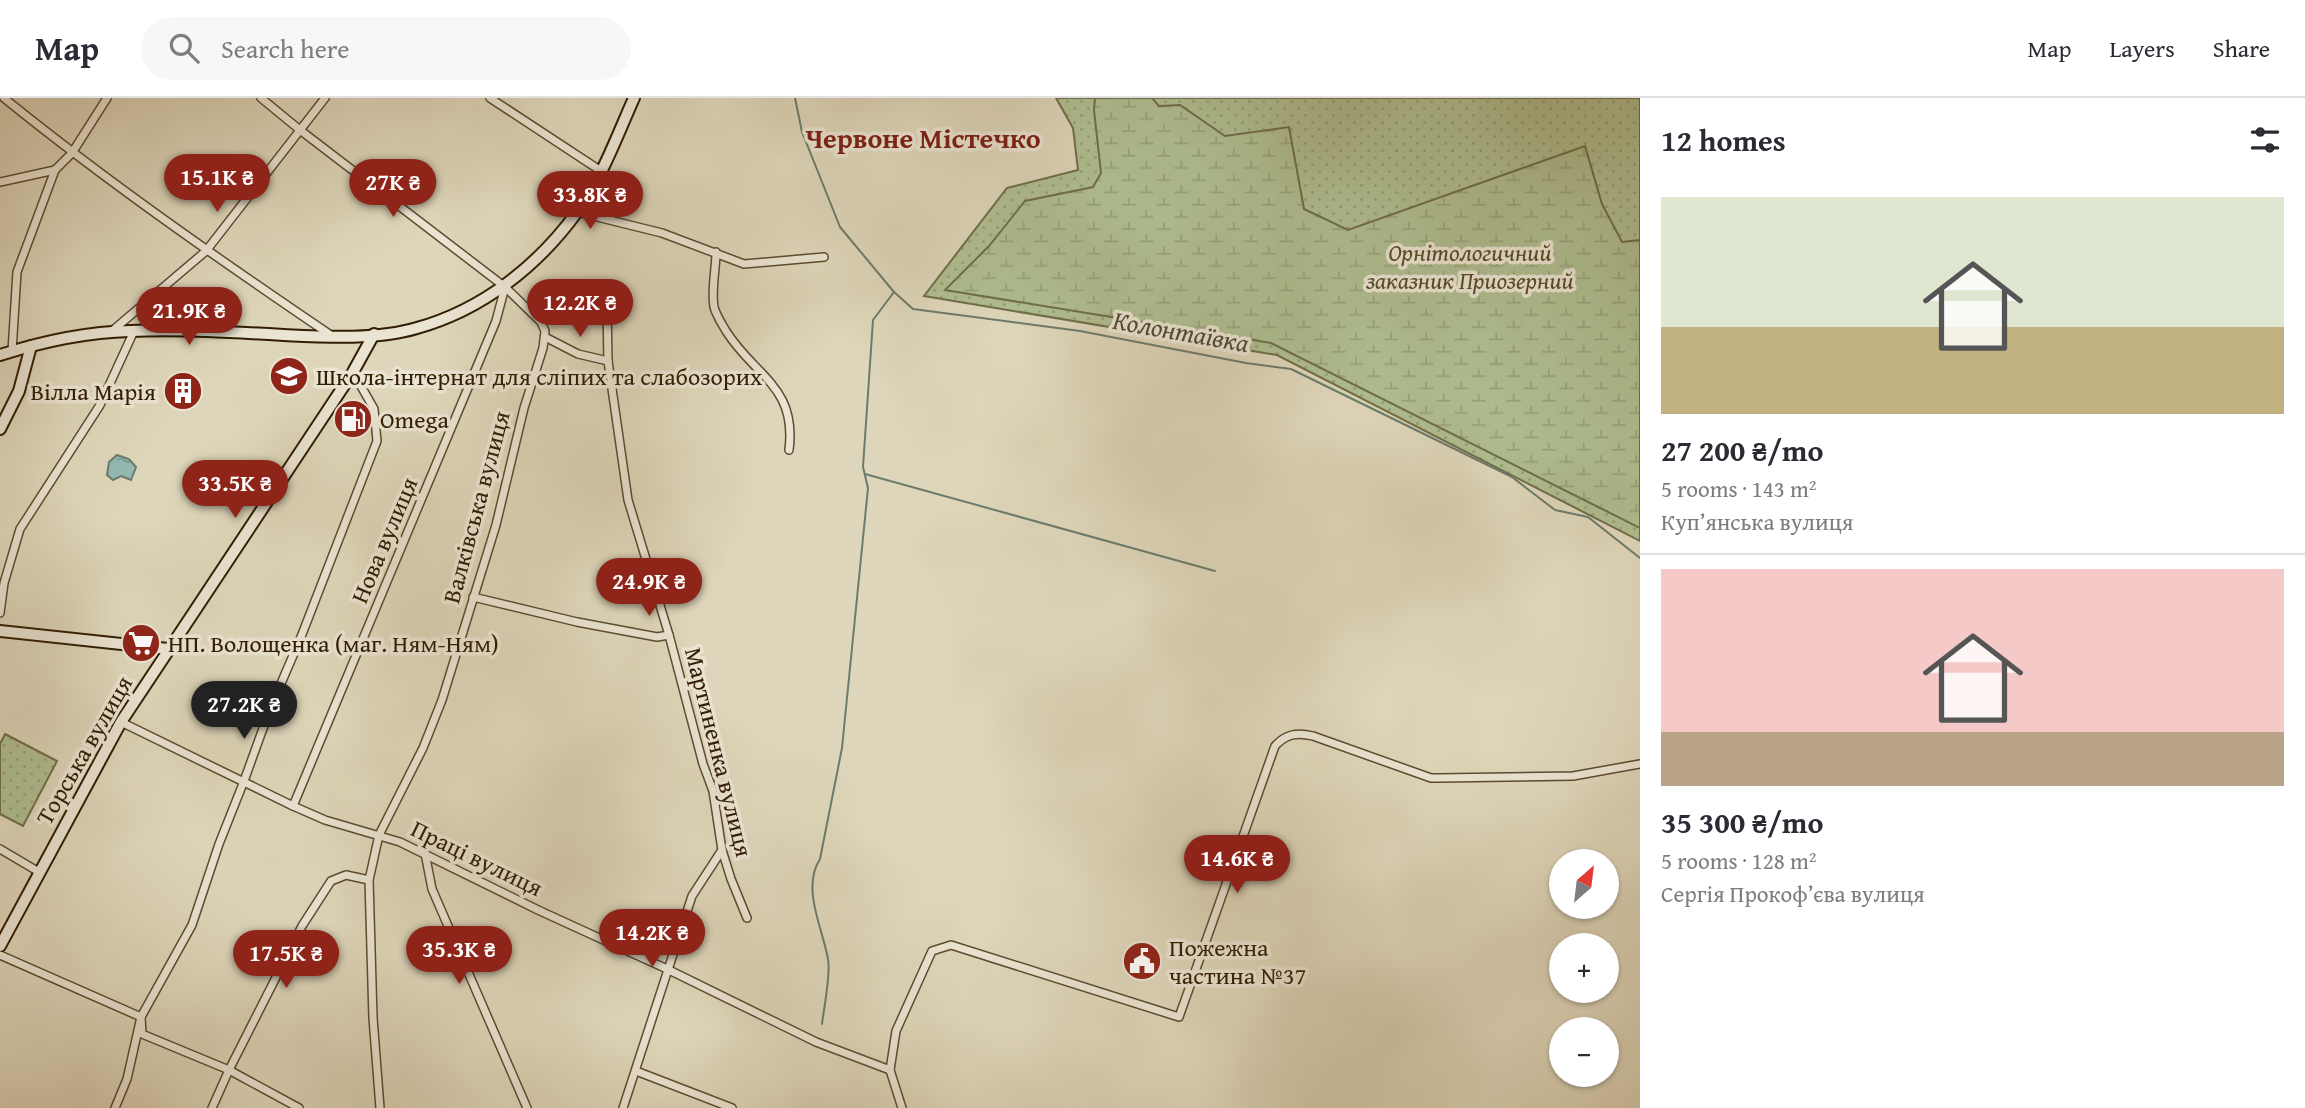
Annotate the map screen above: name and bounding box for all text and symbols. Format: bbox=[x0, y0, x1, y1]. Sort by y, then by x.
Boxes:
search box bbox=[141, 17, 631, 80]
text: Map bbox=[35, 24, 99, 72]
icon: search bbox=[165, 29, 203, 67]
text: Search here bbox=[221, 29, 349, 68]
text: Map bbox=[2028, 31, 2071, 66]
text: Layers bbox=[2109, 31, 2175, 66]
text: Share bbox=[2213, 31, 2270, 66]
district label: Червоне Містечко bbox=[805, 117, 1041, 158]
text: 12 homes bbox=[1661, 118, 1786, 162]
icon: filters bbox=[2246, 121, 2284, 159]
pin: 15.1K ₴ bbox=[152, 155, 282, 214]
pin: 27K ₴ bbox=[344, 159, 442, 219]
text: 15.1K ₴ bbox=[180, 160, 254, 193]
text: 27K ₴ bbox=[365, 165, 421, 198]
pin: 33.8K ₴ bbox=[525, 172, 655, 231]
text: 33.8K ₴ bbox=[553, 177, 627, 210]
park label: Орнiтологичний заказник Приозерний bbox=[1365, 235, 1574, 298]
icon: home bbox=[1910, 243, 2036, 369]
pin: 12.2K ₴ bbox=[515, 280, 645, 339]
text: 12.2K ₴ bbox=[543, 285, 617, 318]
pin: 21.9K ₴ bbox=[124, 288, 254, 347]
text: 21.9K ₴ bbox=[152, 293, 226, 326]
water label: Колонтаївка bbox=[1110, 300, 1252, 362]
school or university icon: Школа-інтернат для сліпих та слабозорих bbox=[268, 355, 310, 397]
place label: Школа-інтернат для сліпих та слабозорих bbox=[316, 359, 763, 394]
building icon: Вілла Марія bbox=[162, 370, 204, 412]
place label: Вілла Марія bbox=[30, 374, 156, 409]
fuel station icon: Omega bbox=[332, 398, 374, 440]
place label: Omega bbox=[380, 402, 449, 437]
street label: Валківська вулиця bbox=[434, 407, 518, 607]
text: 27 200 ₴/mo bbox=[1661, 428, 1824, 472]
pin: 33.5K ₴ bbox=[170, 460, 300, 520]
text: 33.5K ₴ bbox=[198, 466, 272, 499]
street label: Нова вулиця bbox=[342, 472, 426, 608]
text: 5 rooms · 143 m² bbox=[1661, 472, 1816, 505]
text: Куп’янська вулиця bbox=[1661, 505, 1853, 538]
pin: 24.9K ₴ bbox=[584, 559, 714, 618]
text: 24.9K ₴ bbox=[612, 564, 686, 597]
icon: home bbox=[1910, 615, 2036, 741]
supermarket icon: НП. Волощенка (маг. Ням-Ням) bbox=[120, 622, 162, 664]
place label: НП. Волощенка (маг. Ням-Ням) bbox=[168, 626, 499, 661]
street label: Мартиненка вулиця bbox=[676, 644, 762, 860]
street label: Торська вулиця bbox=[27, 669, 141, 831]
pin: 27.2K ₴ bbox=[179, 682, 309, 741]
text: 27.2K ₴ bbox=[207, 687, 281, 720]
text: 35 300 ₴/mo bbox=[1661, 800, 1824, 844]
street label: Праці вулиця bbox=[405, 811, 549, 905]
pin: 14.6K ₴ bbox=[1172, 836, 1302, 895]
text: 14.6K ₴ bbox=[1200, 841, 1274, 874]
text: 5 rooms · 128 m² bbox=[1661, 844, 1816, 877]
north arrow bbox=[1549, 849, 1619, 919]
map controls bbox=[1549, 849, 1619, 1087]
text: Сергія Прокоф’єва вулиця bbox=[1661, 877, 1925, 910]
pin: 14.2K ₴ bbox=[587, 910, 717, 969]
text: 14.2K ₴ bbox=[615, 915, 689, 948]
pin: 35.3K ₴ bbox=[394, 926, 524, 986]
pin: 17.5K ₴ bbox=[221, 930, 351, 990]
place label: Пожежна частина №37 bbox=[1169, 930, 1306, 993]
text: 35.3K ₴ bbox=[422, 932, 496, 965]
button: + bbox=[1549, 933, 1619, 1003]
text: 17.5K ₴ bbox=[249, 936, 323, 969]
public building icon: Пожежна частина №37 bbox=[1121, 940, 1163, 982]
button: − bbox=[1549, 1017, 1619, 1087]

